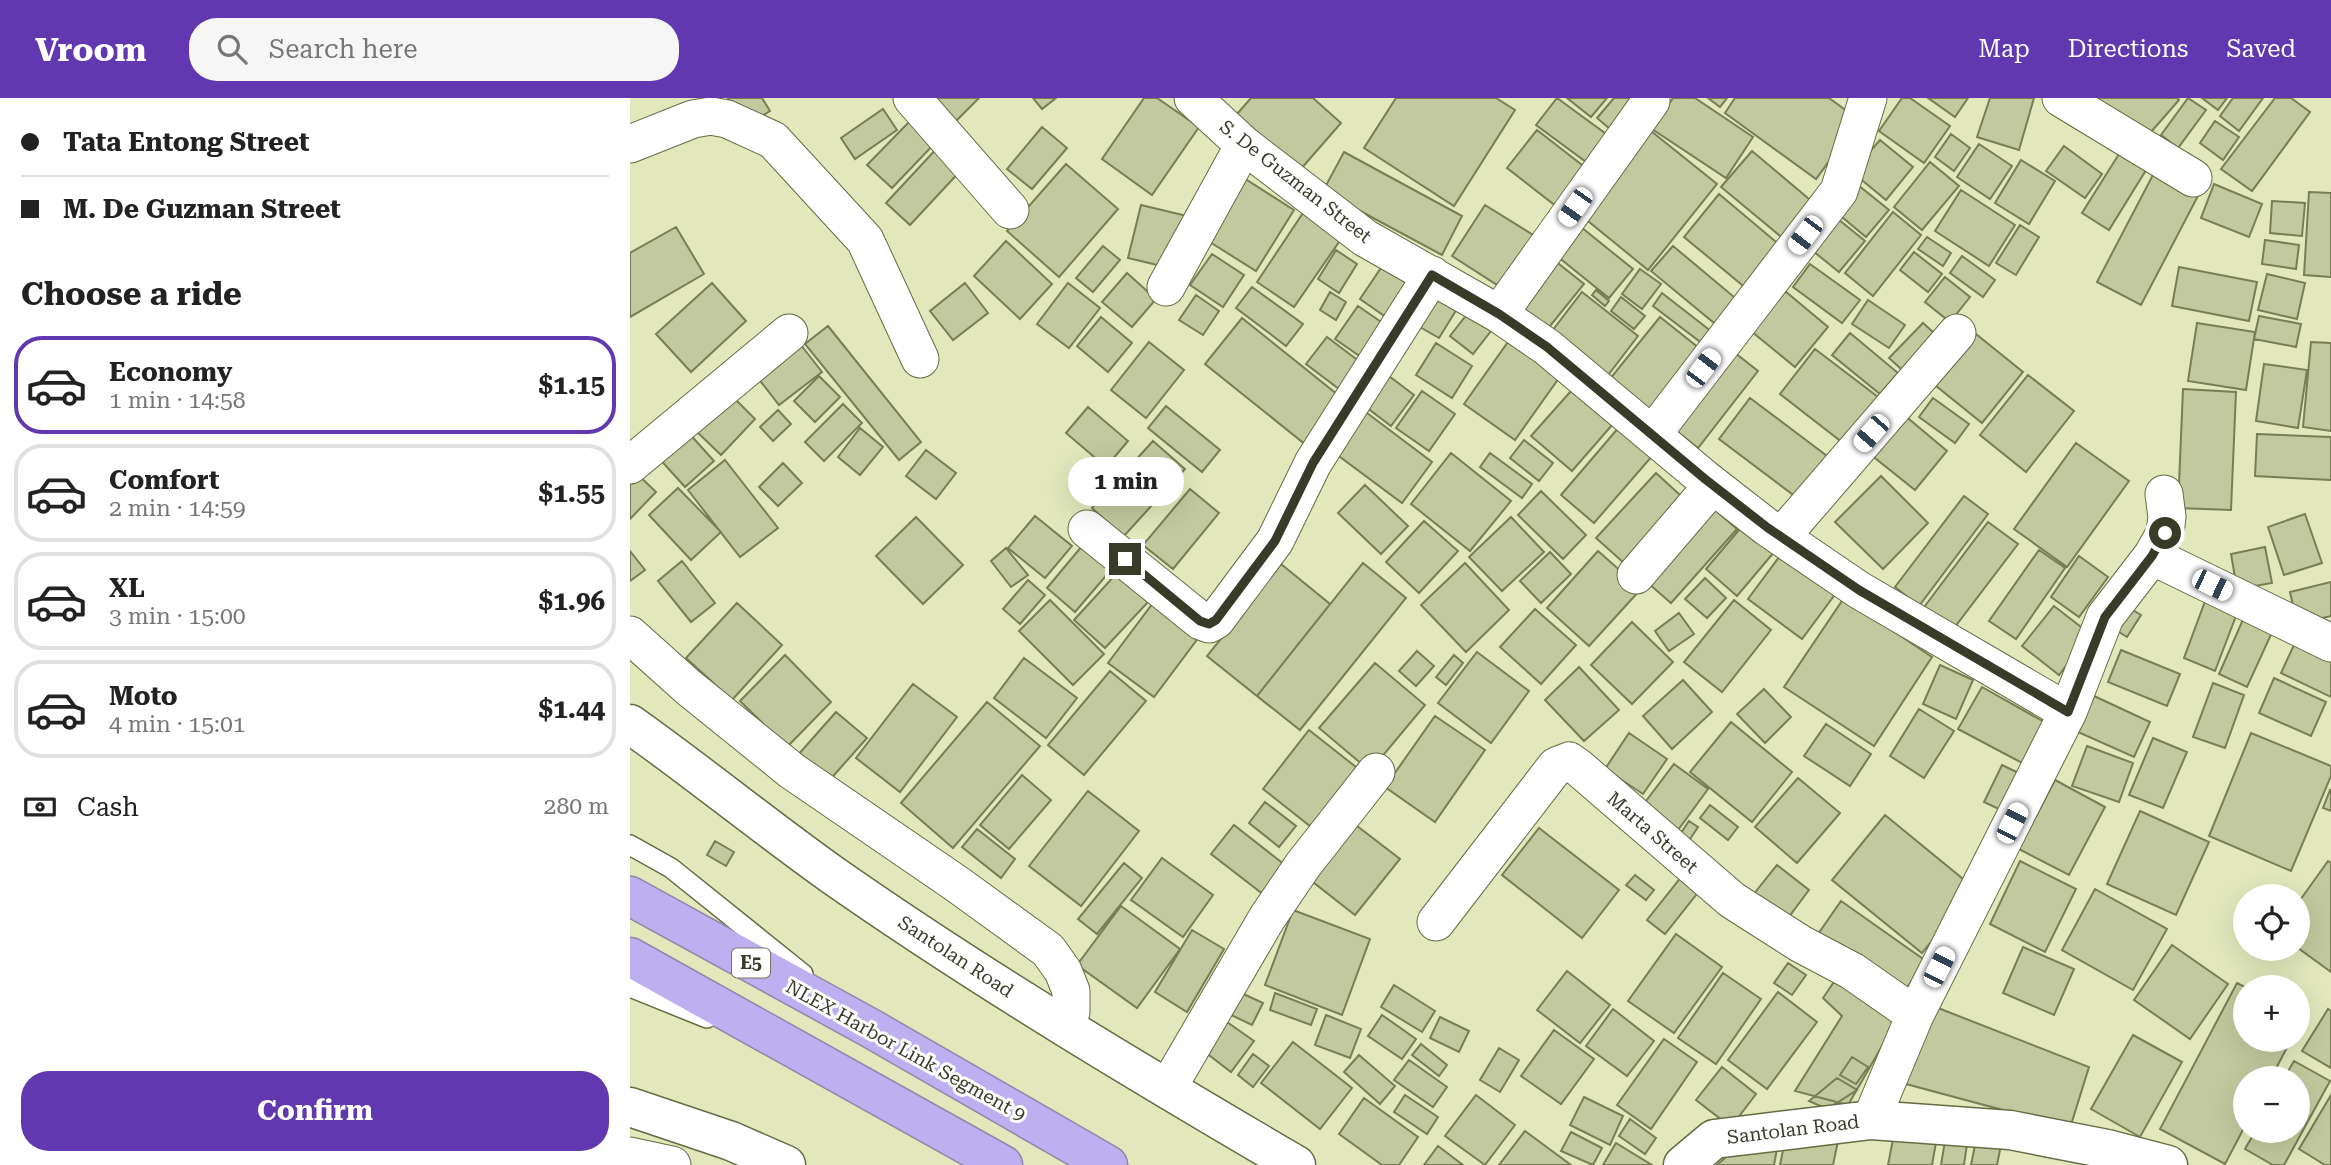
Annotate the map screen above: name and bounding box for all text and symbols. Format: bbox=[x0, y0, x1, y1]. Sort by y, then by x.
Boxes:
search box bbox=[189, 18, 679, 81]
text: Vroom bbox=[35, 30, 147, 69]
icon: search bbox=[213, 30, 251, 68]
text: Search here bbox=[269, 34, 418, 64]
text: Map bbox=[1978, 35, 2030, 63]
text: Directions bbox=[2068, 35, 2188, 63]
text: Saved bbox=[2226, 35, 2296, 63]
street label: S. De Guzman Street bbox=[1215, 115, 1376, 248]
text: Tata Entong Street bbox=[63, 127, 310, 157]
car bbox=[1555, 184, 1596, 230]
text: M. De Guzman Street bbox=[63, 194, 341, 224]
car bbox=[1784, 212, 1827, 258]
text: Choose a ride bbox=[21, 275, 242, 313]
car bbox=[1682, 345, 1725, 391]
icon: car bbox=[25, 354, 88, 417]
text: Economy bbox=[109, 357, 232, 387]
text: $1.15 bbox=[539, 370, 605, 400]
text: 1 min · 14:58 bbox=[109, 387, 246, 414]
car bbox=[1850, 410, 1893, 456]
callout: 1 min bbox=[1067, 458, 1183, 506]
icon: car bbox=[25, 462, 88, 525]
text: Comfort bbox=[109, 465, 219, 495]
text: 1 min bbox=[1094, 468, 1158, 495]
text: $1.55 bbox=[539, 478, 605, 508]
text: 2 min · 14:59 bbox=[109, 495, 246, 522]
route start bbox=[2149, 517, 2181, 549]
route end bbox=[1109, 543, 1141, 575]
car bbox=[2189, 566, 2236, 604]
icon: car bbox=[25, 570, 88, 633]
text: XL bbox=[109, 573, 145, 603]
text: $1.96 bbox=[539, 586, 605, 616]
text: 3 min · 15:00 bbox=[109, 603, 246, 630]
icon: car bbox=[25, 678, 88, 741]
text: Moto bbox=[109, 681, 178, 711]
text: $1.44 bbox=[539, 694, 605, 724]
text: 4 min · 15:01 bbox=[109, 711, 246, 738]
street label: Marta Street bbox=[1603, 787, 1703, 878]
icon: cash bbox=[21, 788, 59, 826]
text: Cash bbox=[77, 792, 139, 822]
text: 280 m bbox=[544, 793, 609, 820]
car bbox=[1994, 800, 2031, 846]
map controls bbox=[2233, 884, 2310, 1143]
button: locate bbox=[2233, 884, 2310, 961]
street label: Santolan Road bbox=[894, 911, 1018, 1002]
car bbox=[1921, 944, 1958, 990]
road number: E5 bbox=[732, 948, 770, 978]
street label: NLEX Harbor Link Segment 9 bbox=[782, 975, 1030, 1126]
button: + bbox=[2233, 975, 2310, 1052]
button: − bbox=[2233, 1066, 2310, 1143]
button: Confirm bbox=[21, 1071, 609, 1151]
street label: Santolan Road bbox=[1726, 1110, 1860, 1149]

